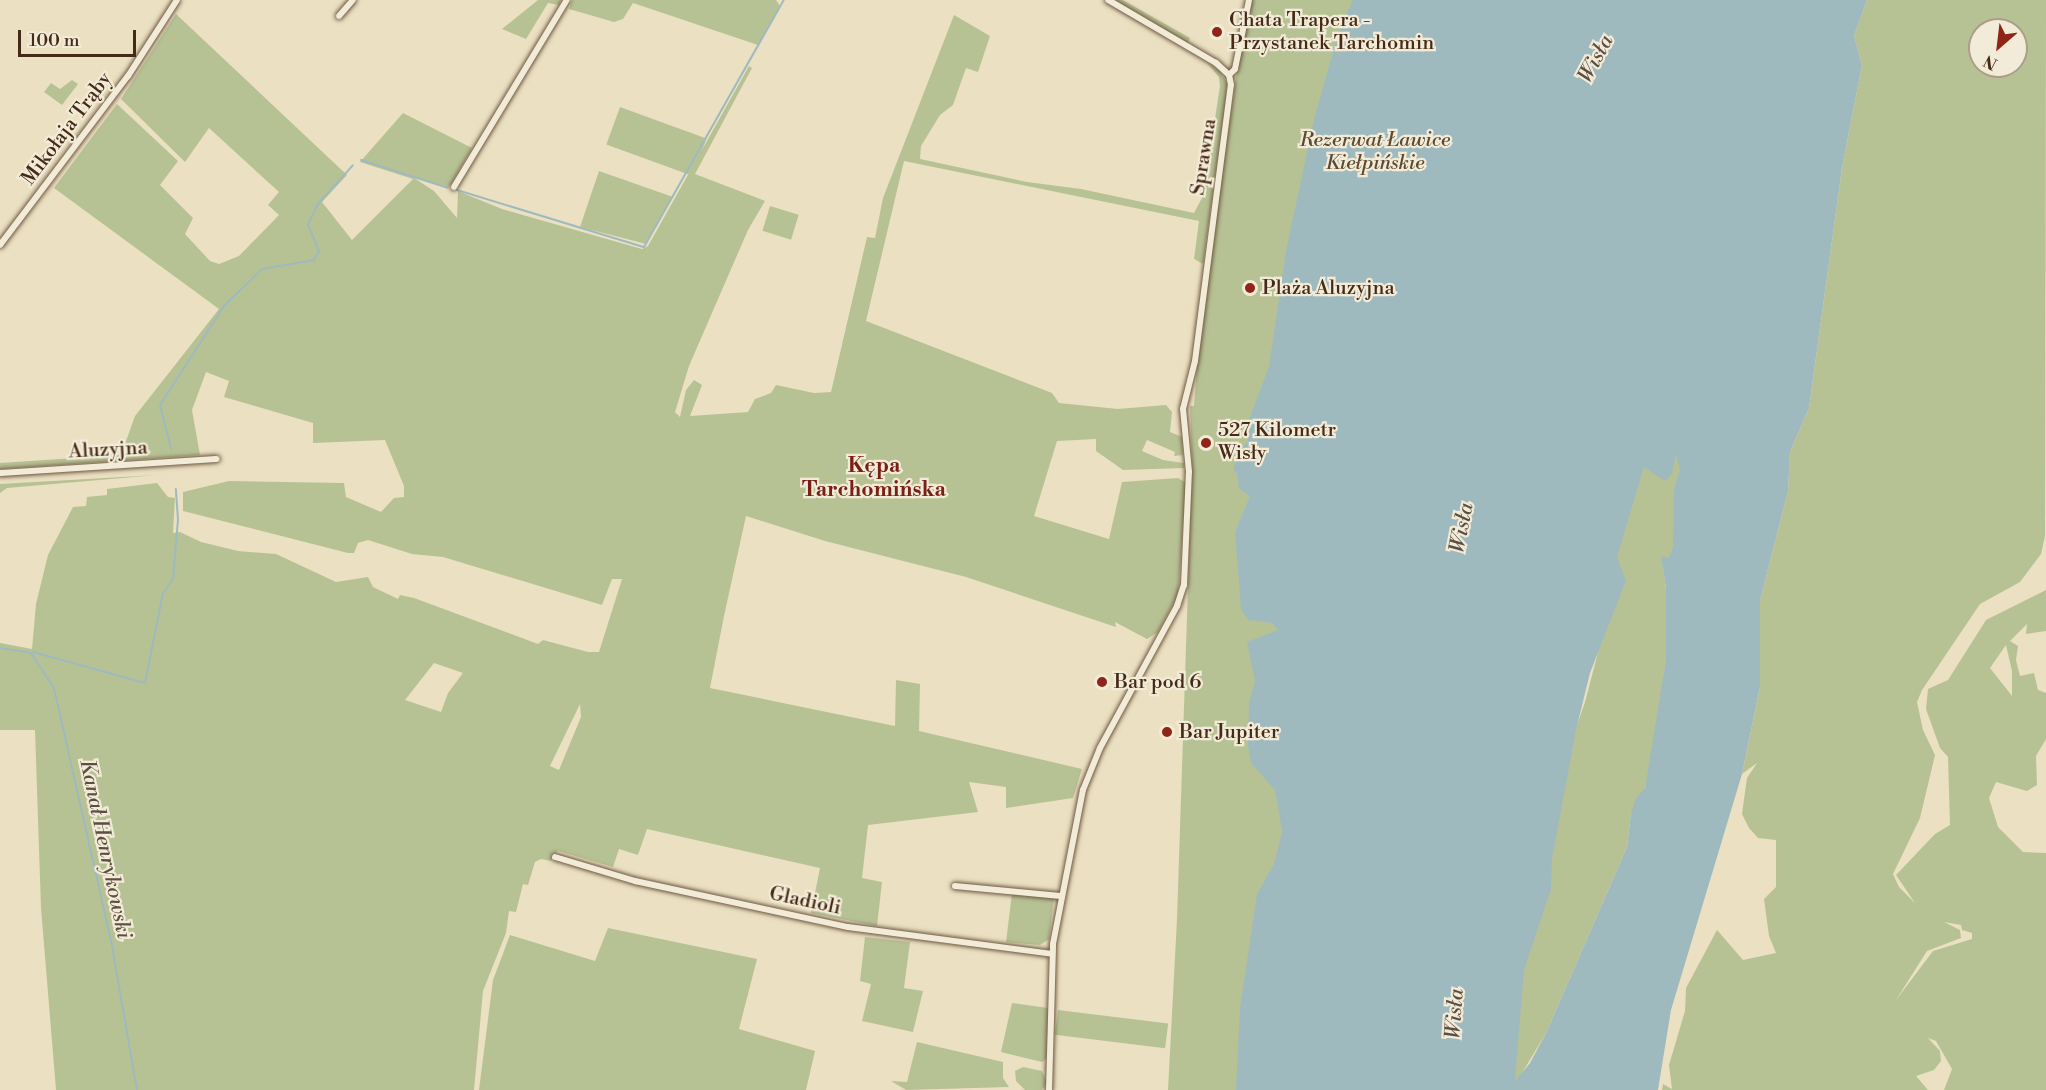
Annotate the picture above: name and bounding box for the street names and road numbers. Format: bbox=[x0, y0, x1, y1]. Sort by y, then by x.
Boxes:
street label: Mikołaja Trąby bbox=[17, 68, 117, 190]
street label: Sprawna bbox=[1186, 117, 1222, 197]
street label: Aluzyjna bbox=[68, 436, 148, 464]
street label: Gladioli bbox=[767, 882, 843, 920]

